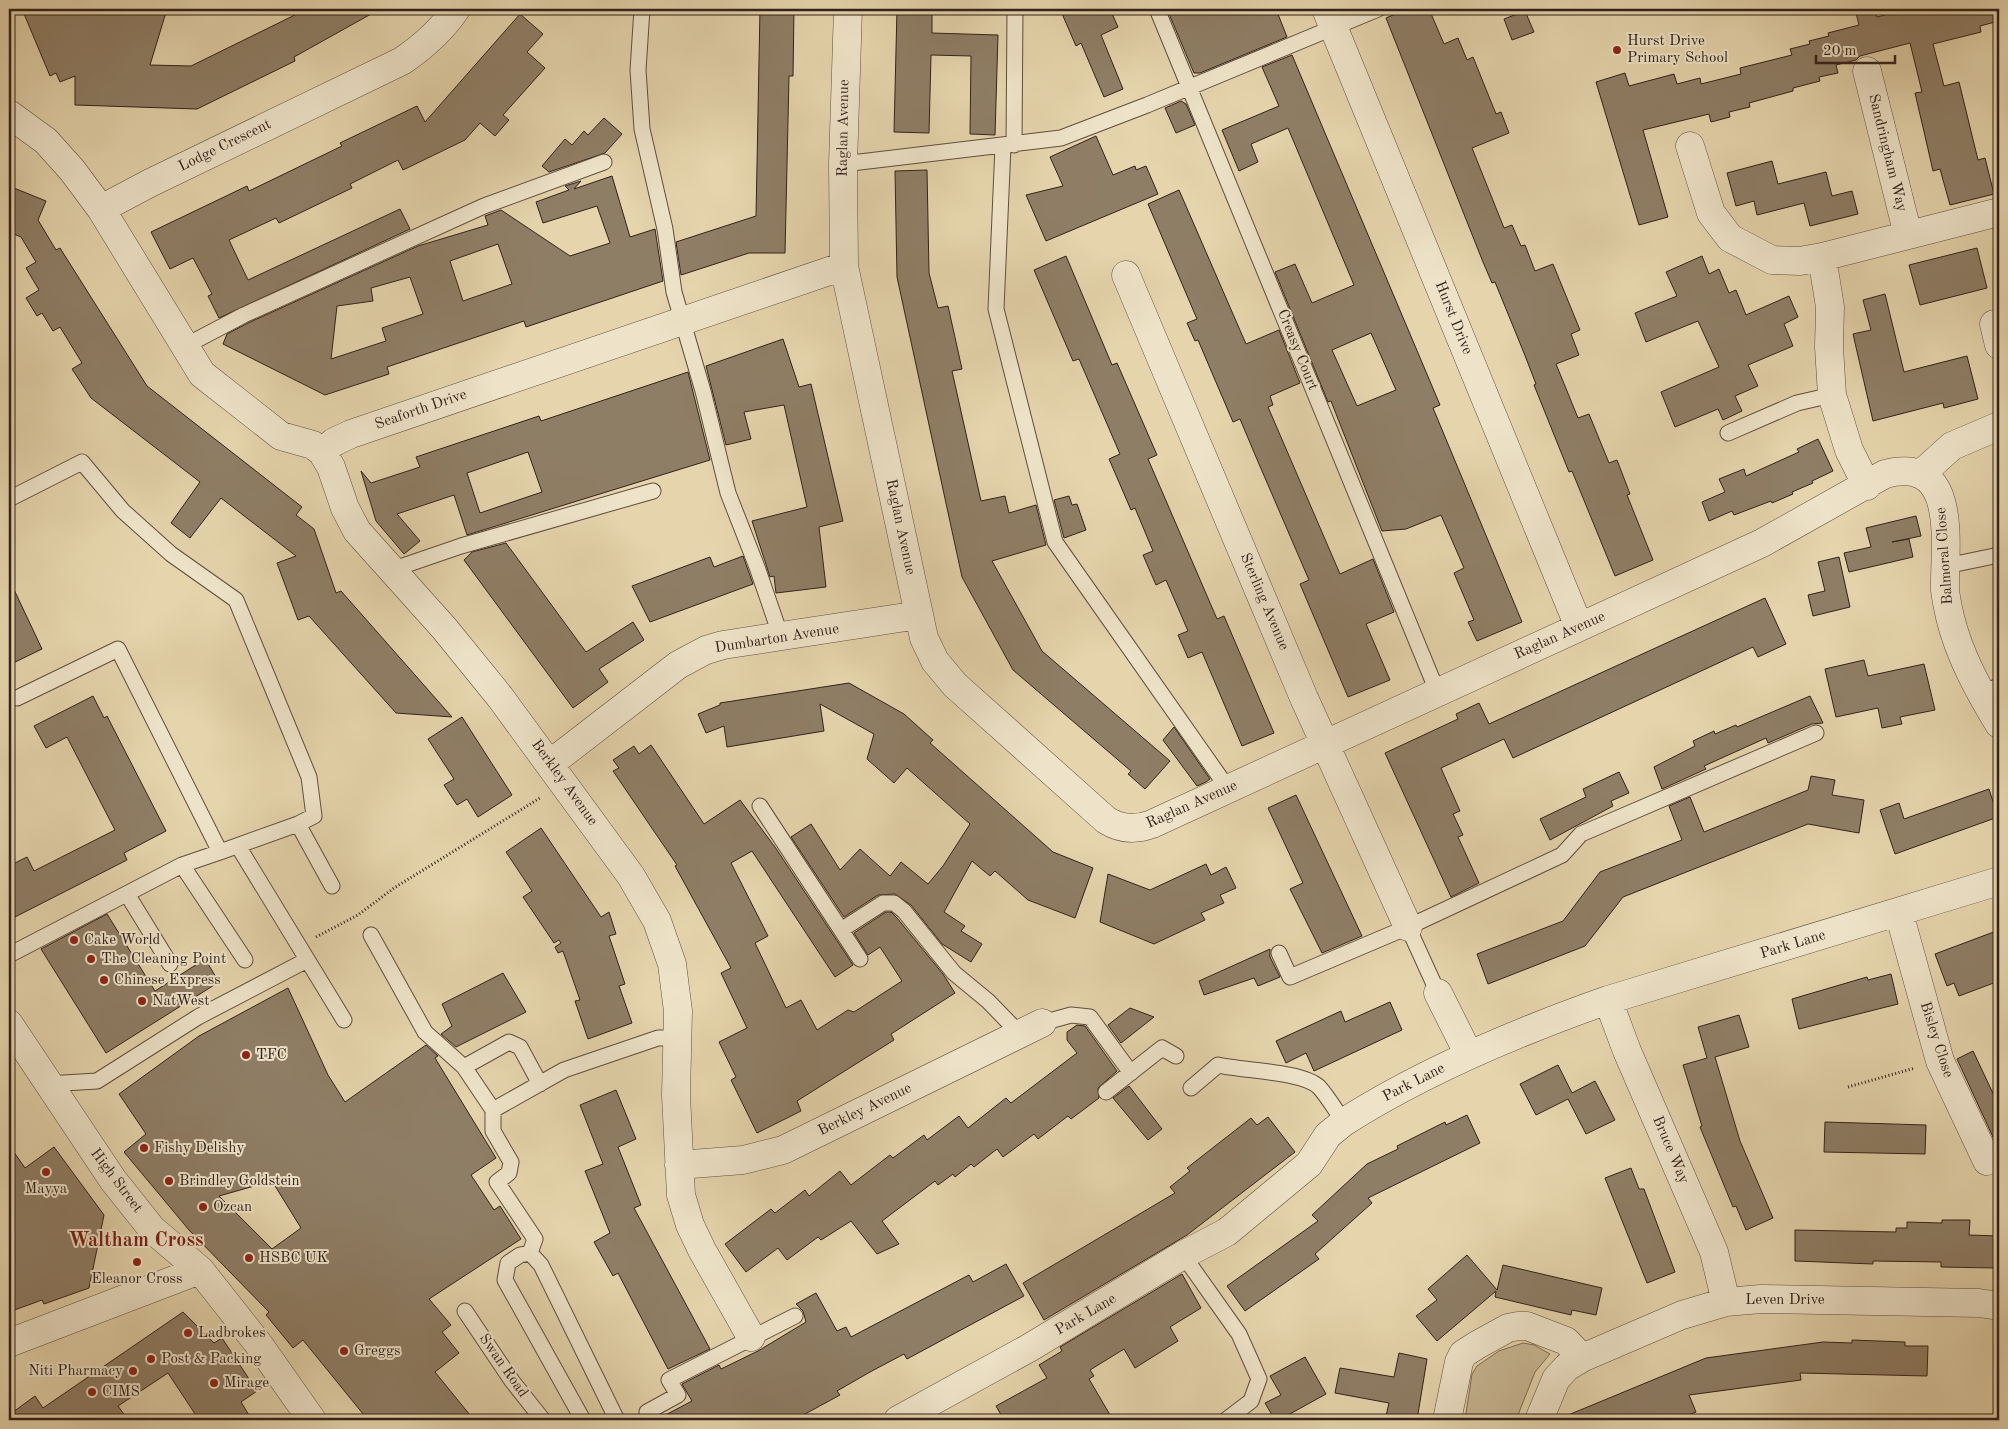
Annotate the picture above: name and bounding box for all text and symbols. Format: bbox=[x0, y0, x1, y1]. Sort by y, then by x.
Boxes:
scale bar bbox=[1816, 32, 1894, 64]
place label: Hurst Drive Primary School bbox=[1627, 34, 1728, 66]
marker: Hurst Drive Primary School bbox=[1611, 44, 1623, 56]
text: 20 m bbox=[1823, 44, 1857, 59]
street label: Raglan Avenue bbox=[836, 79, 852, 177]
street label: Sandringham Way bbox=[1865, 93, 1909, 213]
street label: Lodge Crescent bbox=[176, 117, 274, 175]
street label: Hurst Drive bbox=[1431, 279, 1475, 357]
street label: Creasy Court bbox=[1274, 307, 1320, 393]
street label: Seaforth Drive bbox=[373, 387, 469, 433]
street label: Raglan Avenue bbox=[883, 478, 918, 576]
street label: Balmoral Close bbox=[1934, 507, 1956, 605]
street label: Sterling Avenue bbox=[1237, 551, 1291, 653]
street label: Raglan Avenue bbox=[1512, 609, 1608, 663]
street label: Dumbarton Avenue bbox=[714, 622, 840, 656]
street label: Berkley Avenue bbox=[528, 737, 600, 829]
street label: Raglan Avenue bbox=[1144, 778, 1240, 832]
street label: Park Lane bbox=[1759, 928, 1828, 962]
place label: Cake World bbox=[84, 933, 161, 948]
marker: Cake World bbox=[68, 934, 80, 946]
place label: The Cleaning Point bbox=[101, 952, 226, 967]
marker: The Cleaning Point bbox=[85, 953, 97, 965]
place label: Chinese Express bbox=[114, 973, 221, 988]
marker: Chinese Express bbox=[98, 974, 110, 986]
place label: NatWest bbox=[152, 994, 209, 1009]
marker: NatWest bbox=[136, 995, 148, 1007]
street label: Bisley Close bbox=[1917, 1000, 1955, 1080]
place label: TFC bbox=[256, 1048, 287, 1063]
marker: TFC bbox=[240, 1049, 252, 1061]
street label: Park Lane bbox=[1380, 1061, 1448, 1105]
street label: Berkley Avenue bbox=[816, 1081, 914, 1139]
street label: Bruce Way bbox=[1649, 1114, 1691, 1186]
place label: Fishy Delishy bbox=[154, 1141, 244, 1156]
marker: Fishy Delishy bbox=[138, 1142, 150, 1154]
street label: High Street bbox=[87, 1146, 145, 1216]
marker: Mayya bbox=[40, 1166, 52, 1178]
place label: Brindley Goldstein bbox=[179, 1174, 300, 1189]
marker: Brindley Goldstein bbox=[163, 1175, 175, 1187]
place label: Mayya bbox=[25, 1182, 68, 1197]
place label: Ozcan bbox=[213, 1200, 252, 1215]
marker: Ozcan bbox=[197, 1201, 209, 1213]
district label: Waltham Cross bbox=[68, 1231, 204, 1251]
place label: HSBC UK bbox=[259, 1251, 328, 1266]
marker: HSBC UK bbox=[243, 1252, 255, 1264]
marker: Eleanor Cross bbox=[131, 1256, 143, 1268]
place label: Eleanor Cross bbox=[91, 1272, 183, 1287]
street label: Park Lane bbox=[1053, 1292, 1119, 1338]
street label: Leven Drive bbox=[1745, 1293, 1825, 1308]
place label: Ladbrokes bbox=[198, 1326, 266, 1341]
marker: Ladbrokes bbox=[182, 1327, 194, 1339]
street label: Swan Road bbox=[476, 1332, 530, 1401]
place label: Greggs bbox=[354, 1344, 401, 1359]
marker: Greggs bbox=[338, 1345, 350, 1357]
place label: Post & Packing bbox=[161, 1352, 261, 1367]
marker: Post & Packing bbox=[145, 1353, 157, 1365]
place label: Niti Pharmacy bbox=[28, 1364, 123, 1379]
marker: Niti Pharmacy bbox=[127, 1365, 139, 1377]
place label: Mirage bbox=[224, 1376, 269, 1391]
marker: Mirage bbox=[208, 1377, 220, 1389]
place label: CIMS bbox=[102, 1385, 140, 1400]
marker: CIMS bbox=[86, 1386, 98, 1398]

